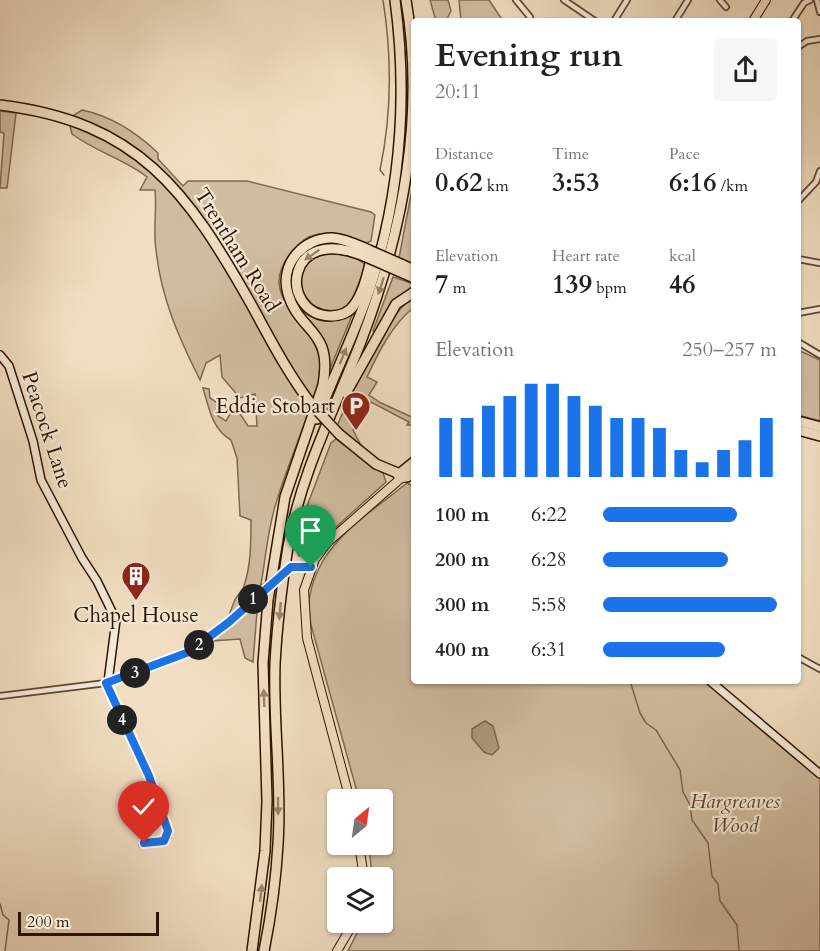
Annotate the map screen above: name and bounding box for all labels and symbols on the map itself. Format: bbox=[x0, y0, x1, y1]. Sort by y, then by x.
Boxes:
street label: Trentham Road bbox=[187, 182, 287, 318]
one-way arrow bbox=[304, 249, 320, 261]
one-way arrow bbox=[376, 277, 385, 295]
one-way arrow bbox=[338, 347, 348, 365]
street label: Peacock Lane bbox=[14, 368, 80, 492]
parking icon: Eddie Stobart bbox=[340, 390, 372, 432]
place label: Eddie Stobart bbox=[215, 392, 335, 421]
pin bbox=[285, 505, 336, 567]
building icon: Chapel House bbox=[120, 560, 152, 602]
pin: 1 bbox=[238, 584, 268, 614]
place label: Chapel House bbox=[73, 601, 199, 630]
one-way arrow bbox=[275, 602, 285, 621]
pin: 2 bbox=[184, 630, 214, 660]
pin: 3 bbox=[120, 658, 150, 688]
one-way arrow bbox=[259, 689, 269, 708]
pin: 4 bbox=[107, 705, 137, 735]
pin bbox=[118, 781, 169, 843]
park label: Hargreaves Wood bbox=[690, 787, 780, 840]
north arrow bbox=[327, 789, 393, 855]
one-way arrow bbox=[273, 797, 283, 816]
one-way arrow bbox=[256, 884, 265, 903]
scale bar bbox=[18, 909, 159, 936]

